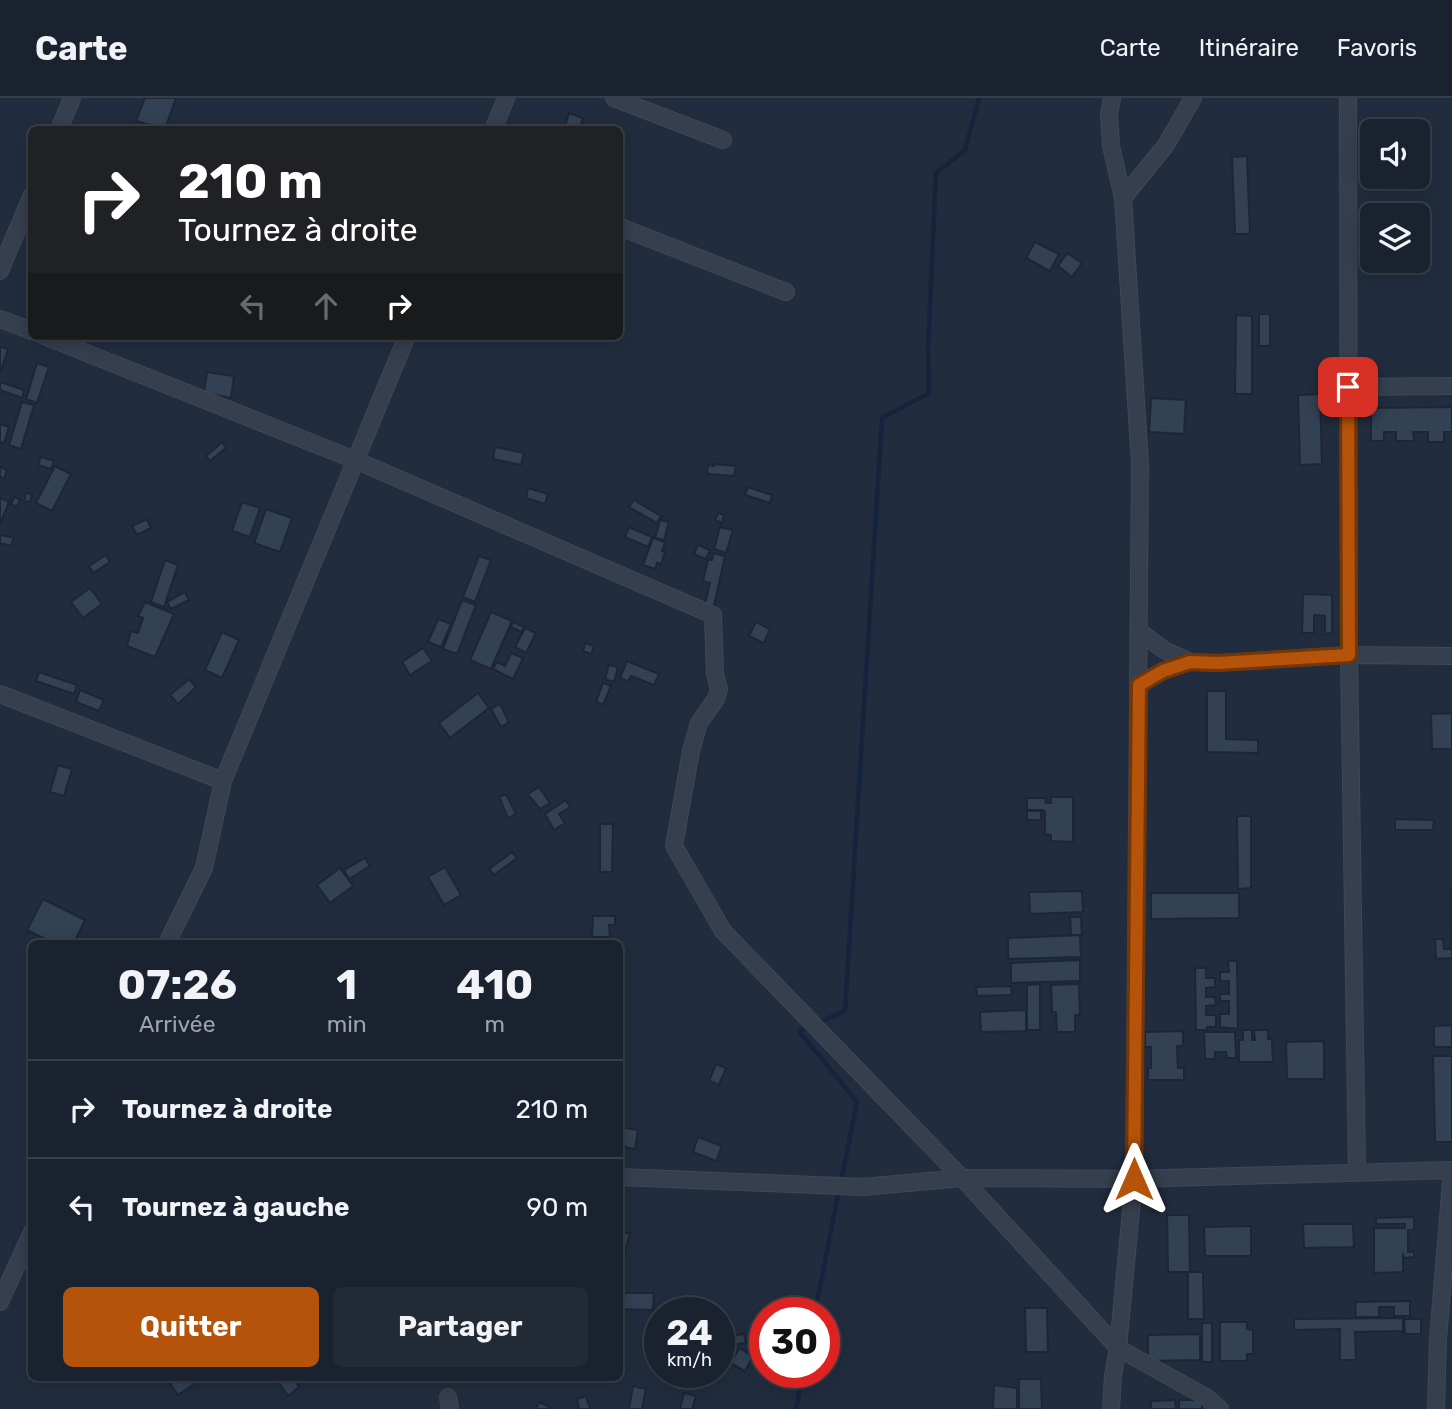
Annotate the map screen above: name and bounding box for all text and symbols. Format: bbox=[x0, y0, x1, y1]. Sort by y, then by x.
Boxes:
text: Carte bbox=[35, 29, 128, 68]
text: Carte bbox=[1100, 34, 1161, 62]
text: Itinéraire bbox=[1199, 34, 1299, 62]
text: Favoris bbox=[1337, 34, 1417, 62]
map controls bbox=[1360, 119, 1430, 273]
button: sound bbox=[1360, 119, 1430, 189]
text: 210 m bbox=[178, 152, 323, 210]
icon: right bbox=[63, 154, 154, 245]
button: layers bbox=[1360, 203, 1430, 273]
text: Tournez à droite bbox=[178, 211, 418, 249]
icon: left bbox=[234, 287, 272, 325]
icon: ahead bbox=[307, 287, 345, 325]
icon: right bbox=[380, 287, 418, 325]
pin bbox=[1318, 357, 1378, 417]
icon: arrive bbox=[1329, 368, 1367, 406]
text: 07:26 bbox=[118, 960, 237, 1010]
text: 1 bbox=[336, 960, 357, 1010]
text: 410 bbox=[456, 960, 533, 1010]
text: Arrivée bbox=[139, 1010, 216, 1038]
text: min bbox=[327, 1010, 367, 1038]
text: m bbox=[485, 1010, 505, 1038]
icon: right bbox=[63, 1090, 101, 1128]
text: Tournez à droite bbox=[122, 1094, 332, 1125]
text: 210 m bbox=[516, 1094, 588, 1125]
position arrow bbox=[1097, 1142, 1171, 1216]
icon: left bbox=[63, 1188, 101, 1226]
text: Tournez à gauche bbox=[122, 1192, 350, 1223]
text: 90 m bbox=[527, 1192, 588, 1223]
button: Quitter bbox=[63, 1287, 319, 1367]
button: Partager bbox=[333, 1287, 588, 1367]
speed limit sign: 30 bbox=[749, 1297, 840, 1388]
text: 24 bbox=[666, 1312, 713, 1354]
text: km/h bbox=[667, 1349, 712, 1371]

